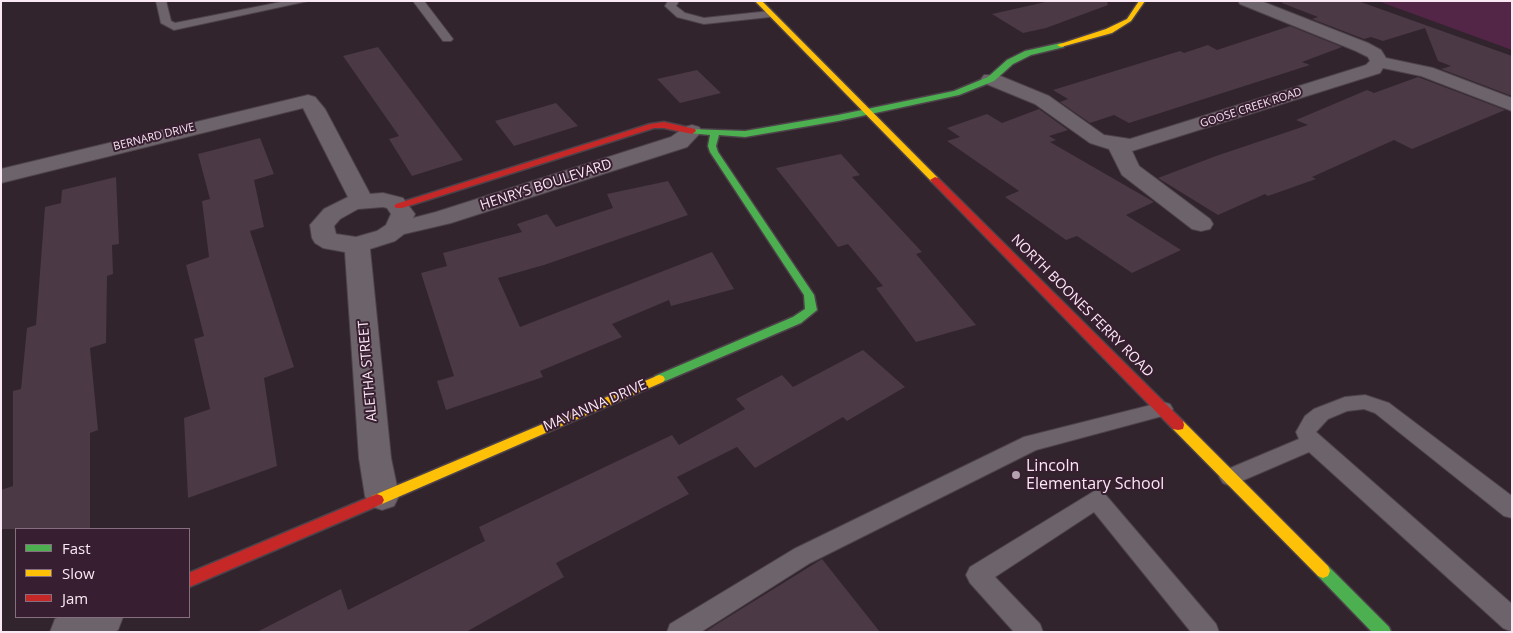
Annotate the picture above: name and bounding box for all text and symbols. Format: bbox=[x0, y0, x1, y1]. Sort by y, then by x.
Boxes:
street label: GOOSE CREEK ROAD bbox=[1199, 85, 1303, 131]
street label: BERNARD DRIVE bbox=[112, 121, 196, 153]
street label: HENRYS BOULEVARD bbox=[478, 156, 614, 214]
street label: NORTH BOONES FERRY ROAD bbox=[1007, 231, 1157, 381]
street label: ALETHA STREET bbox=[355, 320, 381, 422]
street label: MAYANNA DRIVE bbox=[541, 377, 649, 435]
place label: Lincoln Elementary School bbox=[1026, 456, 1164, 494]
marker: Lincoln Elementary School bbox=[1010, 469, 1022, 481]
legend bbox=[15, 528, 190, 618]
text: Fast bbox=[62, 538, 91, 558]
text: Slow bbox=[62, 563, 95, 583]
text: Jam bbox=[62, 588, 88, 608]

